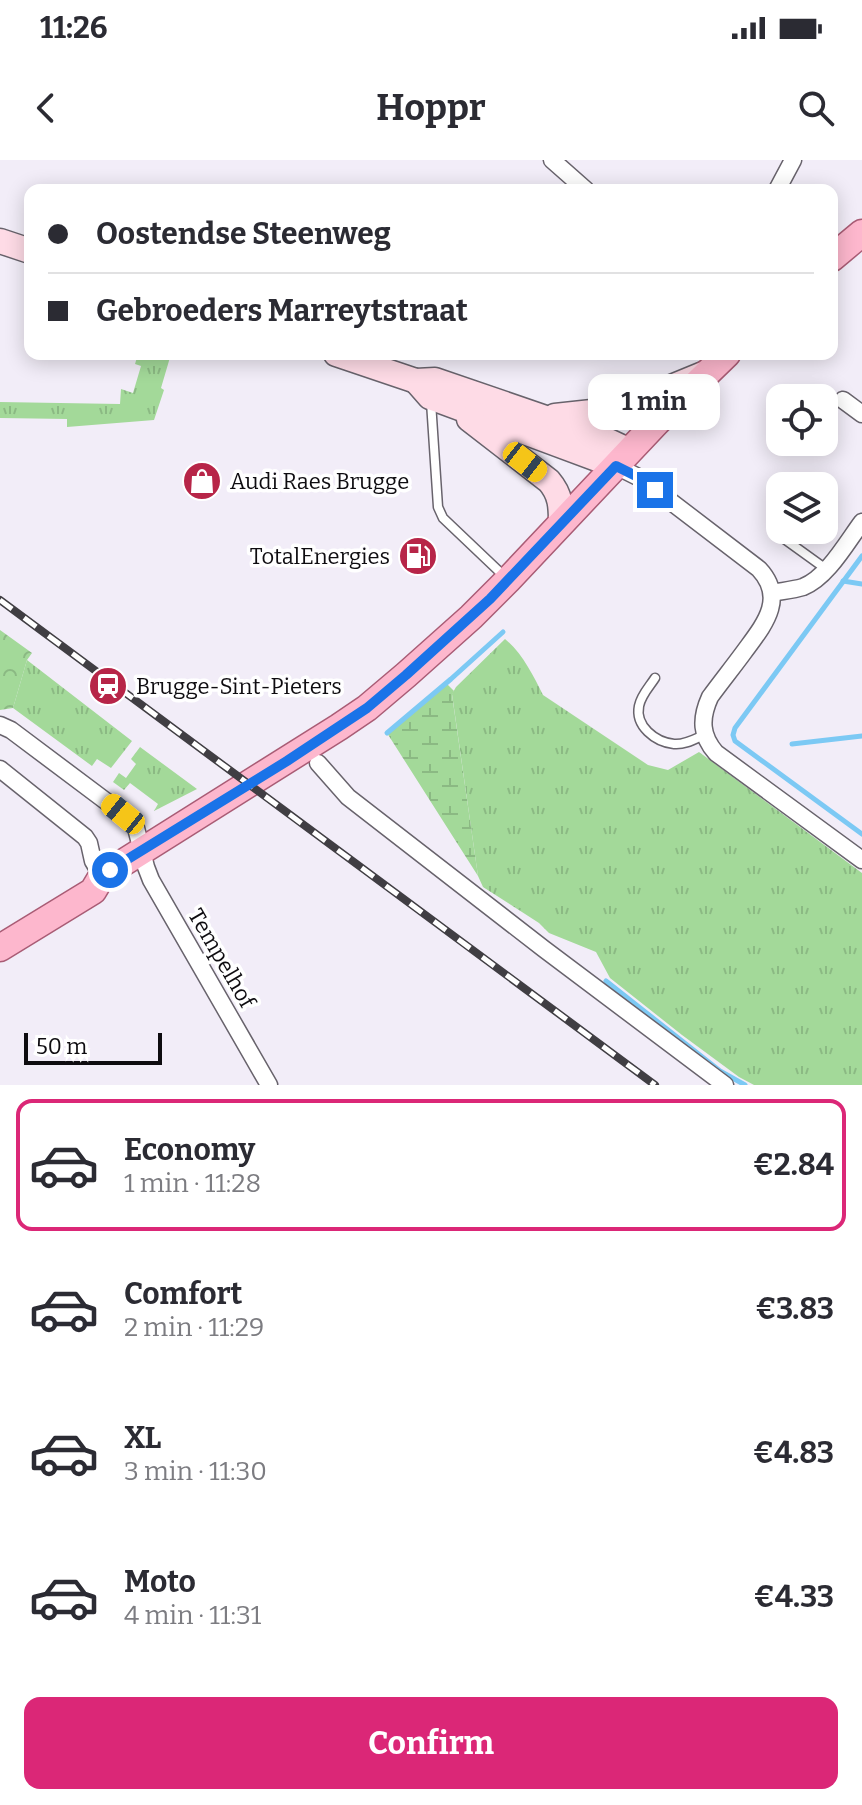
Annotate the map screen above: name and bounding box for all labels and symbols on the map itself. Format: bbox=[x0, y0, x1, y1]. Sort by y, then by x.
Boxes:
callout: 1 min bbox=[589, 374, 721, 430]
car bbox=[499, 438, 551, 486]
shop icon: Audi Raes Brugge bbox=[181, 460, 223, 502]
place label: Audi Raes Brugge bbox=[230, 468, 409, 495]
route end bbox=[637, 472, 673, 508]
fuel station icon: TotalEnergies bbox=[397, 535, 439, 577]
place label: TotalEnergies bbox=[250, 543, 390, 570]
station icon: Brugge-Sint-Pieters bbox=[87, 665, 129, 707]
place label: Brugge-Sint-Pieters bbox=[136, 673, 342, 700]
car bbox=[97, 790, 149, 838]
route start bbox=[92, 852, 128, 888]
street label: Tempelhof bbox=[182, 904, 261, 1014]
scale bar bbox=[24, 1029, 162, 1065]

